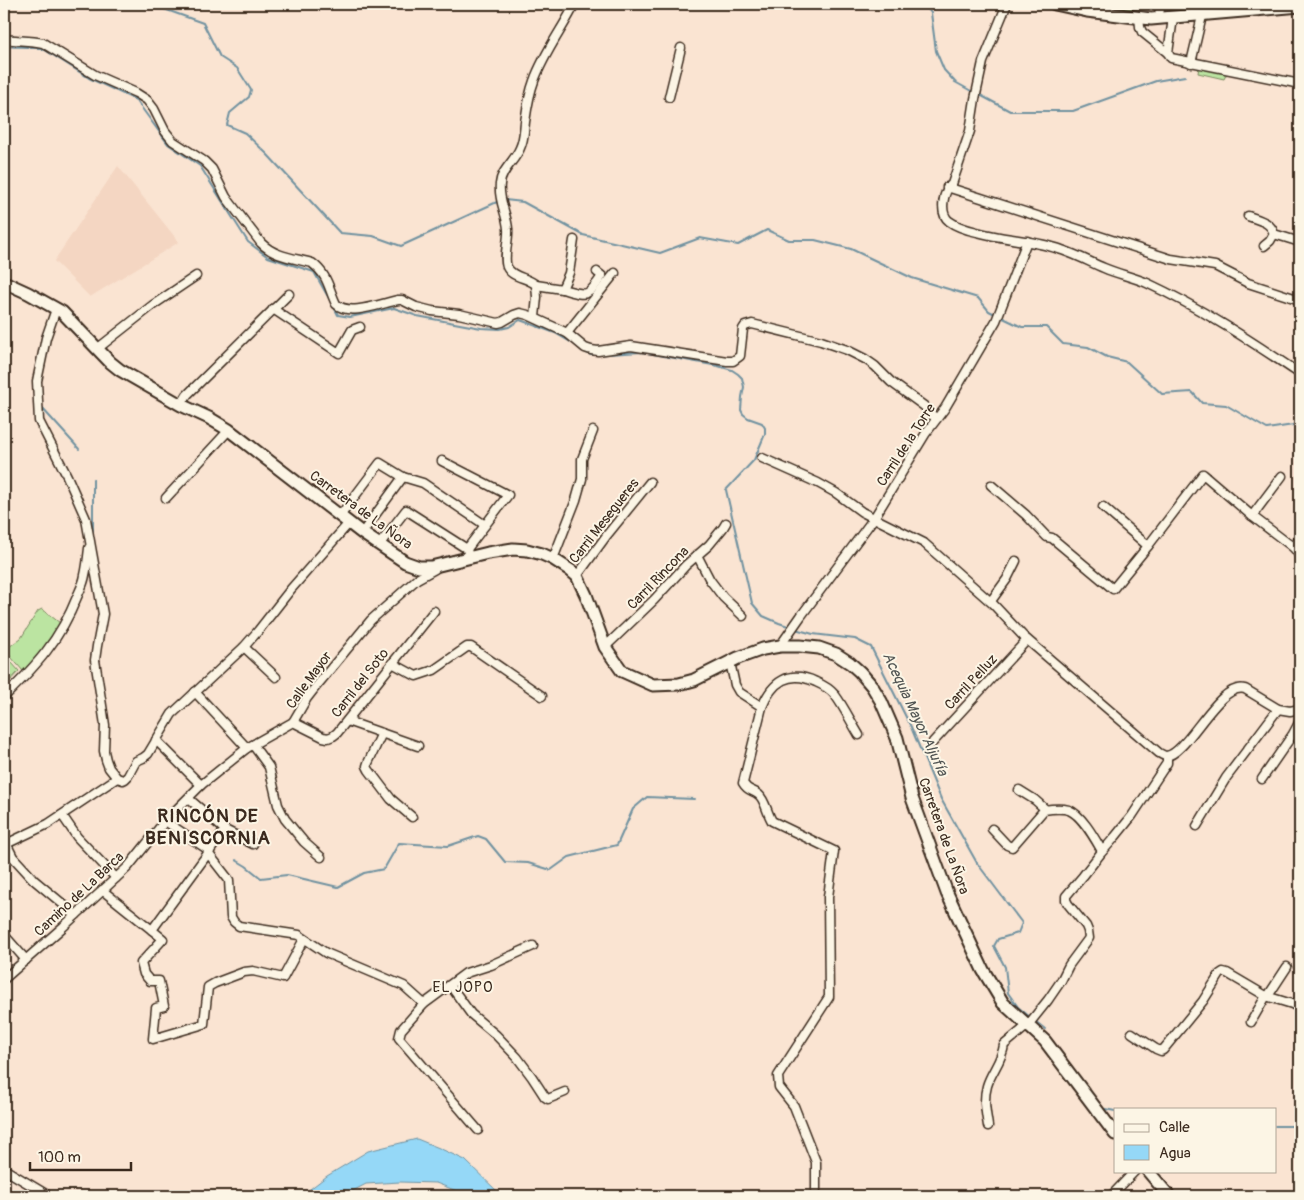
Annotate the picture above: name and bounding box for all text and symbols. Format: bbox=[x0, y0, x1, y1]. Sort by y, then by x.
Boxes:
street label: Carril de la Torre bbox=[873, 400, 939, 490]
street label: Carretera de La Ñora bbox=[306, 466, 416, 553]
street label: Carril Mesegueres bbox=[566, 475, 643, 567]
street label: Carril Rincona bbox=[624, 543, 692, 613]
street label: Carril del Soto bbox=[328, 645, 393, 721]
street label: Calle Mayor bbox=[282, 648, 336, 712]
water label: Acequia Mayor Aljufía bbox=[878, 649, 952, 780]
street label: Carril Pelluz bbox=[941, 651, 1001, 713]
street label: Carretera de La Ñora bbox=[915, 775, 974, 897]
district label: RINCÓN DE BENISCORNIA bbox=[145, 804, 271, 850]
street label: Camino de La Barca bbox=[31, 848, 127, 940]
district label: EL JOPO bbox=[432, 978, 494, 997]
legend bbox=[1114, 1108, 1276, 1172]
text: Calle bbox=[1159, 1118, 1190, 1137]
scale bar bbox=[30, 1140, 131, 1172]
text: Agua bbox=[1159, 1144, 1191, 1163]
text: 100 m bbox=[38, 1148, 81, 1167]

